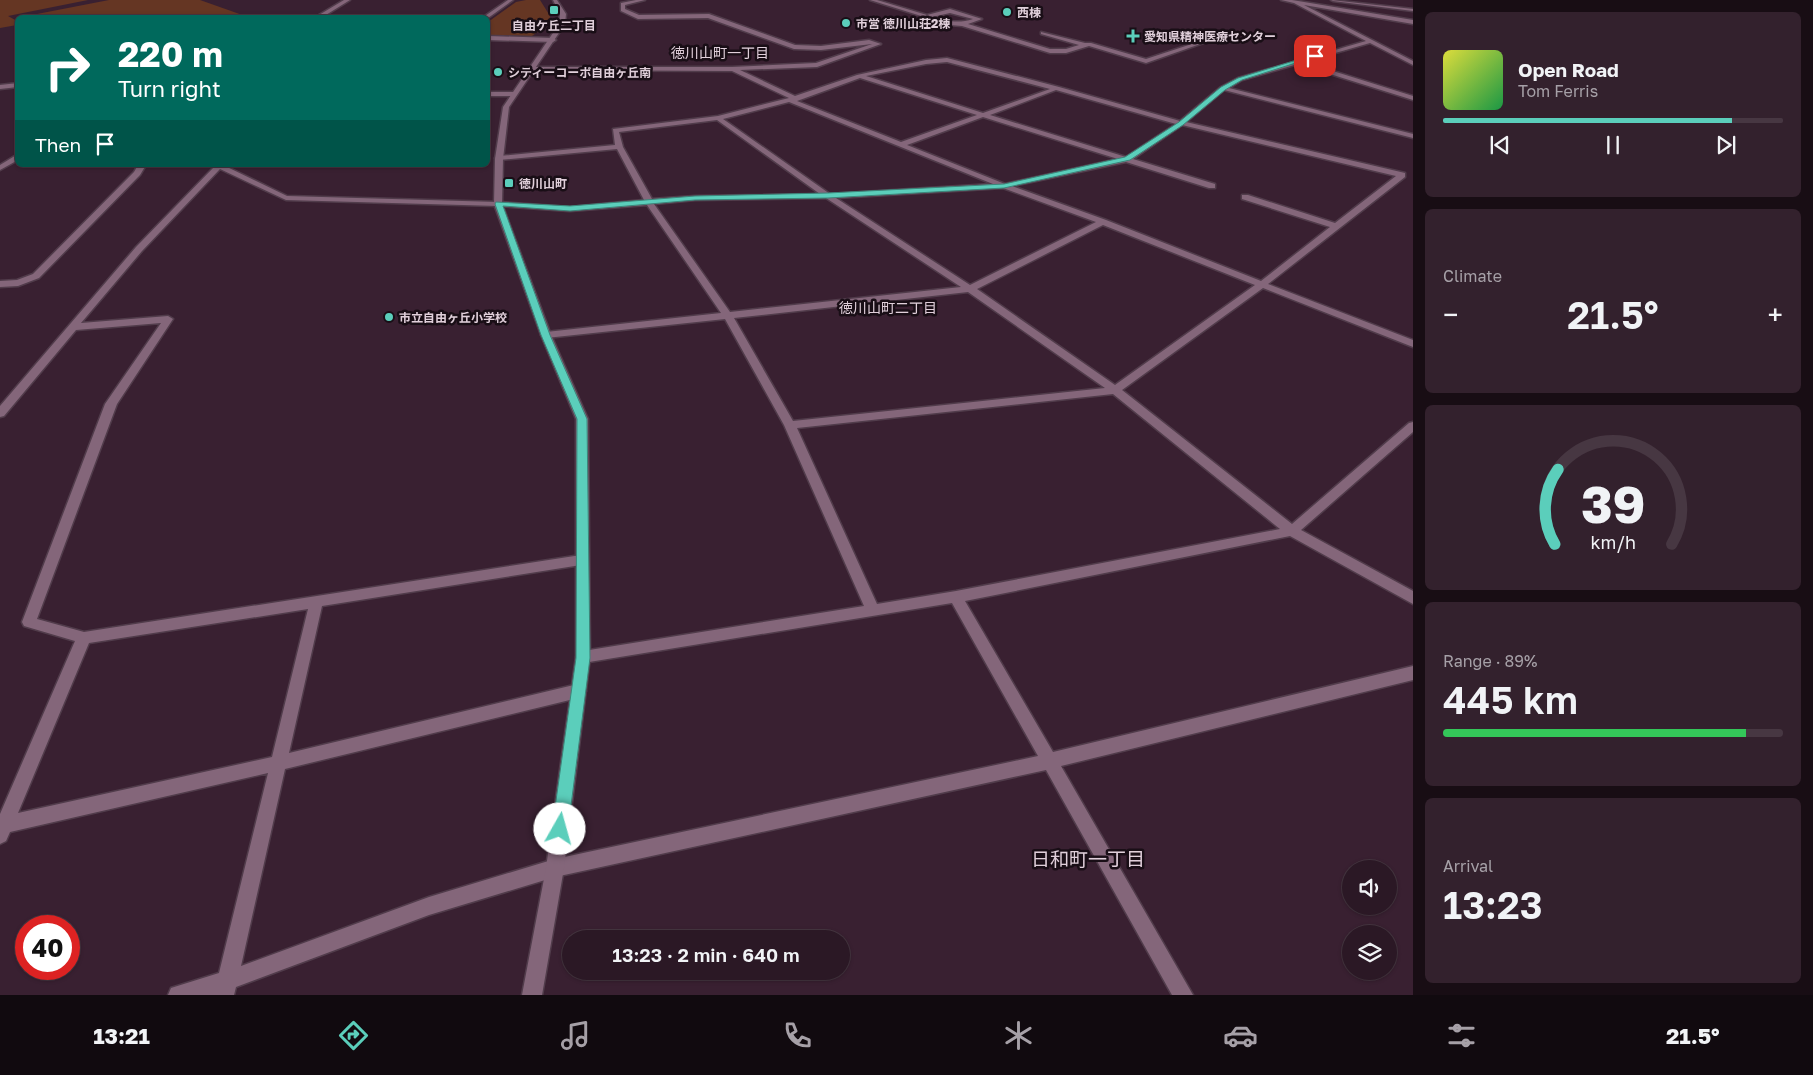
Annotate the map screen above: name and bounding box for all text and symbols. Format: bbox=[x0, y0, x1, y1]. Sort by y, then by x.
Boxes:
marker: 自由ケ丘二丁目 bbox=[548, 4, 560, 16]
place label: 西棟 bbox=[1017, 5, 1041, 20]
marker: 西棟 bbox=[1001, 6, 1013, 18]
place label: 市営 徳川山荘2棟 bbox=[856, 16, 950, 31]
marker: 市営 徳川山荘2棟 bbox=[840, 17, 852, 29]
place label: 自由ケ丘二丁目 bbox=[512, 18, 596, 33]
marker: 愛知県精神医療センター bbox=[1126, 29, 1140, 43]
place label: 愛知県精神医療センター bbox=[1144, 29, 1276, 44]
text: 220 m bbox=[118, 33, 223, 75]
icon: right bbox=[35, 35, 100, 100]
pin bbox=[1294, 35, 1336, 77]
icon: arrive bbox=[1301, 42, 1329, 70]
district label: 徳川山町一丁目 bbox=[671, 44, 769, 61]
text: Open Road bbox=[1518, 58, 1619, 81]
place label: シティーコーポ自由ヶ丘南 bbox=[508, 65, 651, 80]
marker: シティーコーポ自由ヶ丘南 bbox=[492, 66, 504, 78]
text: Turn right bbox=[118, 75, 221, 102]
text: Tom Ferris bbox=[1518, 81, 1598, 101]
icon: arrive bbox=[91, 130, 119, 158]
icon: previous bbox=[1486, 131, 1514, 159]
icon: pause bbox=[1599, 131, 1627, 159]
icon: next bbox=[1712, 131, 1740, 159]
text: Then bbox=[35, 133, 81, 156]
place label: 徳川山町 bbox=[519, 176, 567, 191]
marker: 徳川山町 bbox=[503, 177, 515, 189]
text: Climate bbox=[1443, 266, 1502, 286]
text: 21.5° bbox=[1567, 292, 1659, 337]
text: − bbox=[1443, 298, 1458, 331]
text: + bbox=[1768, 298, 1783, 331]
district label: 徳川山町二丁目 bbox=[839, 299, 937, 316]
place label: 市立自由ヶ丘小学校 bbox=[399, 310, 507, 325]
marker: 市立自由ヶ丘小学校 bbox=[383, 311, 395, 323]
text: 39 bbox=[1581, 472, 1645, 534]
text: km/h bbox=[1590, 531, 1636, 553]
text: Range · 89% bbox=[1443, 651, 1537, 671]
text: 445 km bbox=[1443, 677, 1578, 722]
position arrow bbox=[533, 802, 585, 854]
district label: 日和町一丁目 bbox=[1031, 847, 1145, 870]
text: Arrival bbox=[1443, 856, 1493, 876]
map controls bbox=[1342, 860, 1397, 980]
button: sound bbox=[1342, 860, 1397, 915]
text: 13:23 bbox=[1443, 882, 1543, 927]
speed limit sign: 40 bbox=[15, 915, 80, 980]
button: layers bbox=[1342, 925, 1397, 980]
text: 13:23 · 2 min · 640 m bbox=[612, 943, 800, 966]
icon: directions bbox=[336, 1018, 371, 1053]
icon: music bbox=[558, 1018, 593, 1053]
icon: phone bbox=[780, 1018, 815, 1053]
icon: climate bbox=[1001, 1018, 1036, 1053]
icon: car bbox=[1223, 1018, 1258, 1053]
icon: filters bbox=[1444, 1018, 1479, 1053]
text: 13:21 bbox=[93, 1022, 150, 1049]
text: 21.5° bbox=[1666, 1022, 1720, 1049]

